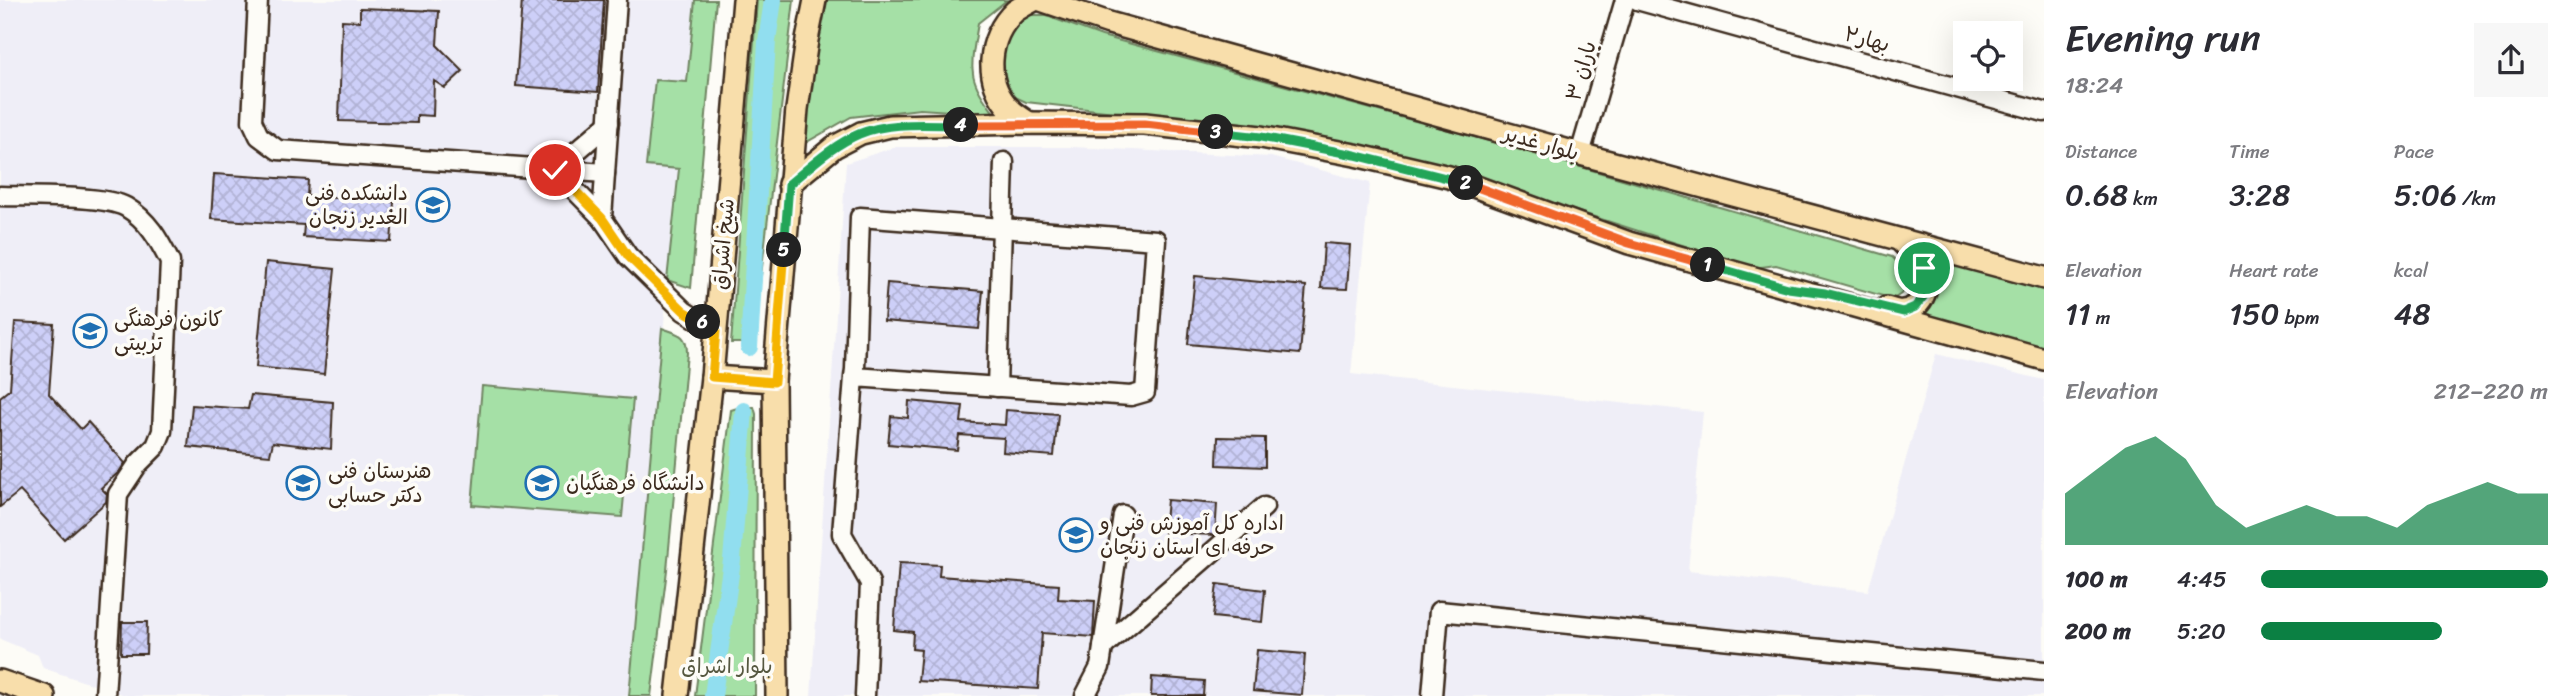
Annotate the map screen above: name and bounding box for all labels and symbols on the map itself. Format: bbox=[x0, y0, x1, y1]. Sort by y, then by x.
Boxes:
street label: بهار۲ bbox=[1840, 15, 1894, 63]
street label: باران ۳ bbox=[1554, 36, 1608, 106]
pin: 4 bbox=[944, 108, 978, 142]
street label: بلوار غدیر bbox=[1496, 113, 1584, 172]
pin: 3 bbox=[1198, 114, 1234, 150]
pin bbox=[525, 140, 585, 200]
pin: 2 bbox=[1448, 166, 1484, 200]
place label: دانشکده فنی الغدیر زنجان bbox=[305, 174, 408, 236]
school or university icon: دانشکده فنی الغدیر زنجان bbox=[414, 186, 452, 224]
street label: شیخ اشراق bbox=[700, 197, 746, 291]
pin: 5 bbox=[766, 232, 802, 268]
pin bbox=[1894, 238, 1954, 298]
pin: 1 bbox=[1690, 247, 1726, 282]
place label: کانون فرهنگی تربیتی bbox=[114, 300, 223, 362]
pin: 6 bbox=[686, 304, 720, 340]
school or university icon: کانون فرهنگی تربیتی bbox=[71, 312, 109, 350]
place label: هنرستان فنی دکتر حسابی bbox=[328, 452, 432, 514]
school or university icon: هنرستان فنی دکتر حسابی bbox=[284, 464, 322, 502]
school or university icon: دانشگاه فرهنگیان bbox=[523, 464, 561, 502]
place label: دانشگاه فرهنگیان bbox=[566, 464, 705, 502]
place label: اداره کل آموزش فنی و حرفه ای استان زنجان bbox=[1098, 504, 1284, 566]
school or university icon: اداره کل آموزش فنی و حرفه ای استان زنجان bbox=[1057, 516, 1095, 554]
park label: بلوار اشراق bbox=[681, 647, 773, 685]

